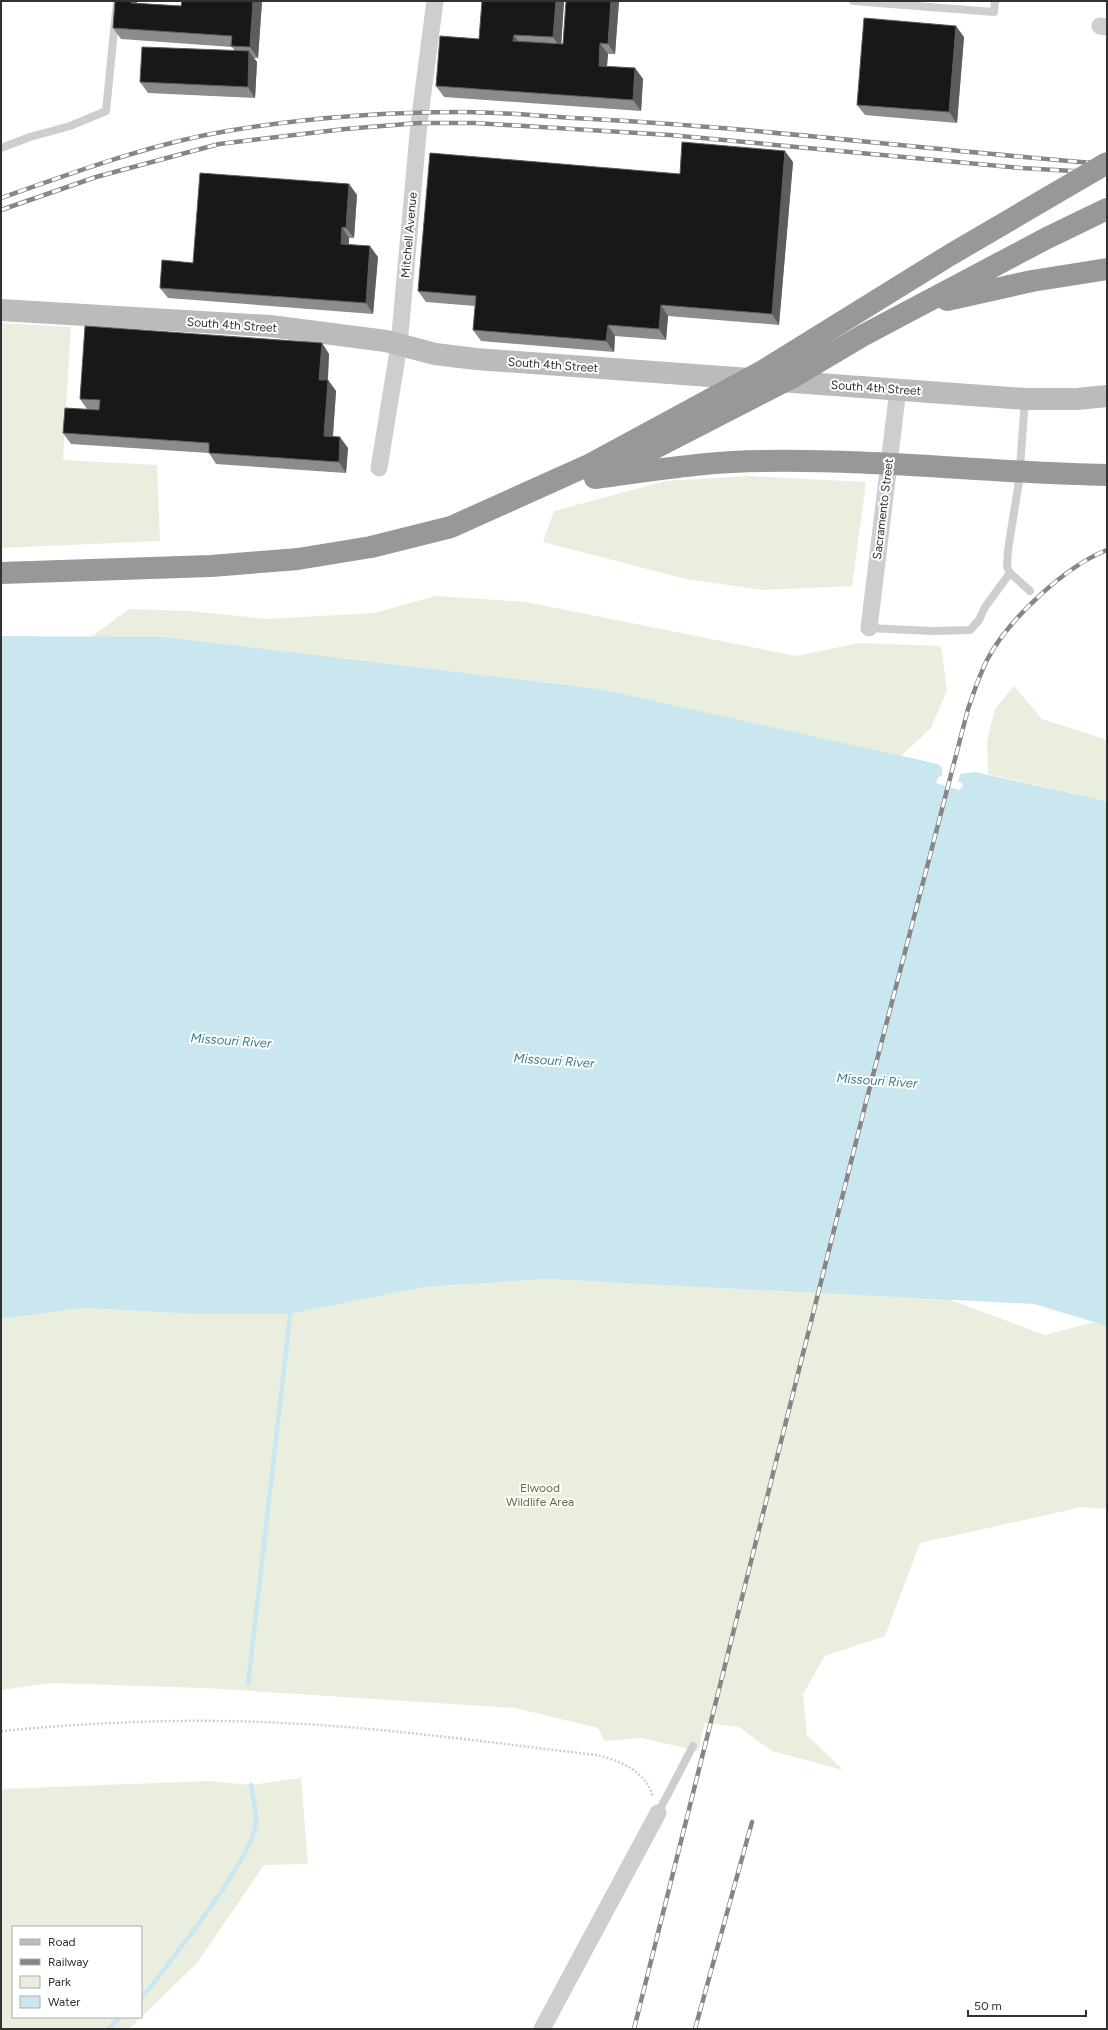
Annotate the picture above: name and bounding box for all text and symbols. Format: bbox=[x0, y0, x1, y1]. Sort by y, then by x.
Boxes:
street label: Mitchell Avenue bbox=[398, 191, 420, 278]
street label: South 4th Street bbox=[186, 315, 278, 335]
street label: South 4th Street bbox=[507, 355, 599, 375]
street label: South 4th Street bbox=[830, 378, 922, 398]
street label: Sacramento Street bbox=[870, 457, 896, 560]
water label: Missouri River bbox=[190, 1030, 272, 1051]
water label: Missouri River bbox=[513, 1050, 595, 1071]
water label: Missouri River bbox=[836, 1070, 918, 1091]
park label: Elwood Wildlife Area bbox=[506, 1481, 574, 1509]
legend bbox=[12, 1926, 142, 2018]
text: Road bbox=[48, 1935, 76, 1949]
text: Railway bbox=[48, 1955, 89, 1969]
text: Park bbox=[48, 1975, 71, 1989]
scale bar bbox=[968, 1992, 1086, 2018]
text: Water bbox=[48, 1995, 80, 2009]
text: 50 m bbox=[974, 1999, 1002, 2013]

